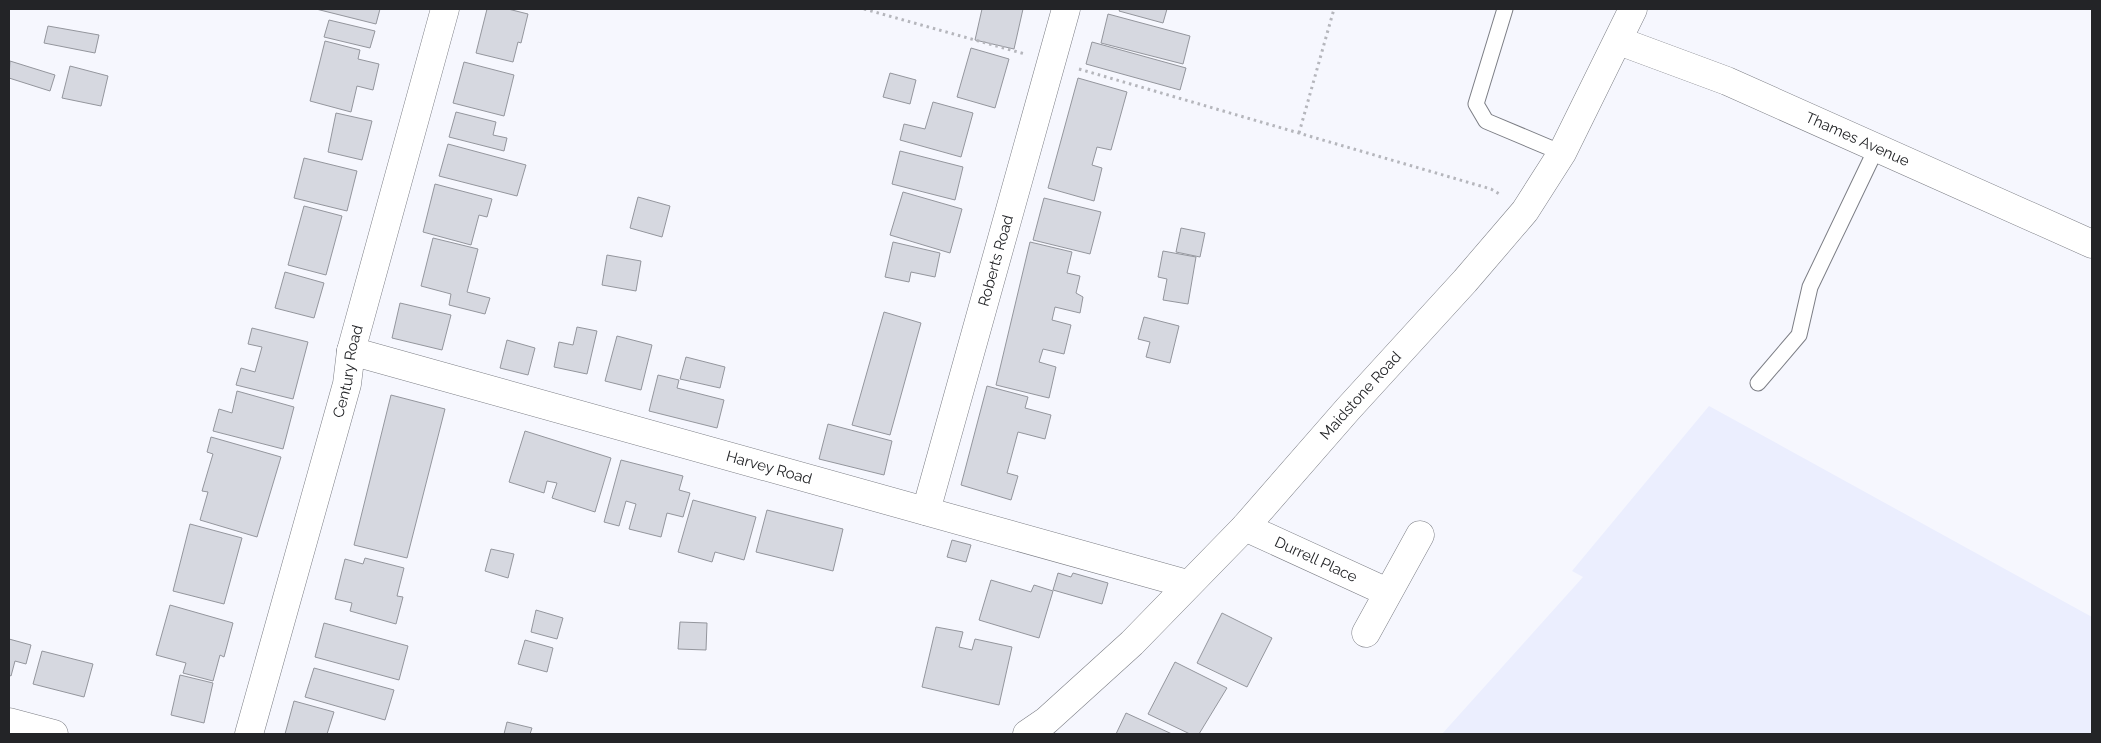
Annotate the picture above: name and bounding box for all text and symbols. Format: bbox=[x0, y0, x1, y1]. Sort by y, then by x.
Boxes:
street label: Thames Avenue bbox=[1803, 108, 1912, 170]
street label: Roberts Road bbox=[975, 213, 1017, 308]
street label: Century Road bbox=[329, 323, 367, 420]
street label: Maidstone Road bbox=[1316, 348, 1405, 443]
street label: Harvey Road bbox=[724, 447, 814, 488]
street label: Durrell Place bbox=[1272, 533, 1360, 586]

